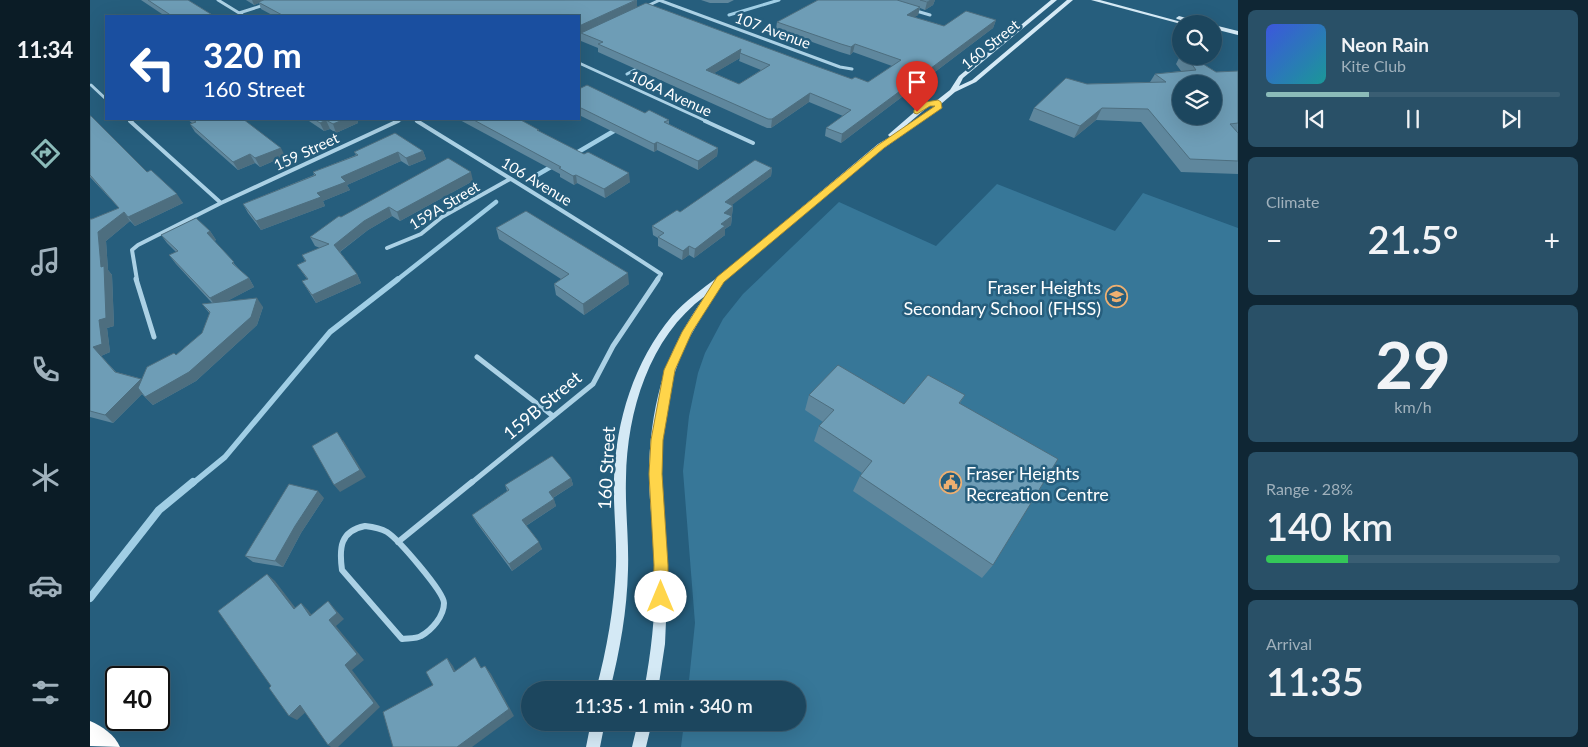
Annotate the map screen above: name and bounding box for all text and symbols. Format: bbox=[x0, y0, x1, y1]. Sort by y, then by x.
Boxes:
street label: 107 Avenue bbox=[733, 8, 813, 52]
street label: 160 Street bbox=[957, 15, 1023, 73]
map controls bbox=[1172, 15, 1222, 125]
button: search bbox=[1172, 15, 1222, 65]
text: 320 m bbox=[203, 33, 302, 75]
text: Neon Rain bbox=[1341, 33, 1429, 56]
icon: left bbox=[120, 35, 185, 100]
text: 11:34 bbox=[17, 36, 73, 63]
text: Kite Club bbox=[1341, 56, 1406, 75]
pin bbox=[896, 61, 938, 112]
street label: 106A Avenue bbox=[627, 66, 715, 120]
icon: arrive bbox=[903, 68, 931, 96]
text: 160 Street bbox=[203, 75, 305, 102]
button: layers bbox=[1172, 75, 1222, 125]
icon: previous bbox=[1301, 105, 1329, 133]
icon: pause bbox=[1399, 105, 1427, 133]
icon: next bbox=[1497, 105, 1525, 133]
street label: 159 Street bbox=[271, 128, 342, 174]
icon: directions bbox=[28, 136, 63, 171]
street label: 106 Avenue bbox=[498, 153, 576, 209]
street label: 159A Street bbox=[405, 177, 483, 233]
text: Climate bbox=[1266, 192, 1319, 211]
text: 21.5° bbox=[1368, 216, 1458, 262]
text: − bbox=[1266, 223, 1282, 257]
text: + bbox=[1544, 223, 1560, 257]
icon: music bbox=[28, 244, 63, 279]
place label: Fraser Heights Secondary School (FHSS) bbox=[903, 276, 1101, 319]
school or university icon: Fraser Heights Secondary School (FHSS) bbox=[1105, 285, 1129, 309]
text: 29 bbox=[1375, 325, 1451, 403]
icon: phone bbox=[28, 352, 63, 387]
street label: 159B Street bbox=[499, 366, 586, 444]
text: km/h bbox=[1394, 397, 1432, 416]
street label: 160 Street bbox=[593, 425, 619, 510]
icon: climate bbox=[28, 460, 63, 495]
place label: Fraser Heights Recreation Centre bbox=[966, 462, 1109, 505]
public building icon: Fraser Heights Recreation Centre bbox=[938, 471, 962, 495]
text: Range · 28% bbox=[1266, 479, 1353, 498]
text: 140 km bbox=[1266, 503, 1393, 549]
icon: car bbox=[28, 568, 63, 603]
position arrow bbox=[634, 570, 686, 622]
text: Arrival bbox=[1266, 634, 1312, 653]
text: 11:35 bbox=[1266, 658, 1364, 704]
speed limit sign: 40 bbox=[105, 666, 170, 731]
icon: filters bbox=[28, 675, 63, 710]
text: 11:35 · 1 min · 340 m bbox=[574, 694, 753, 717]

